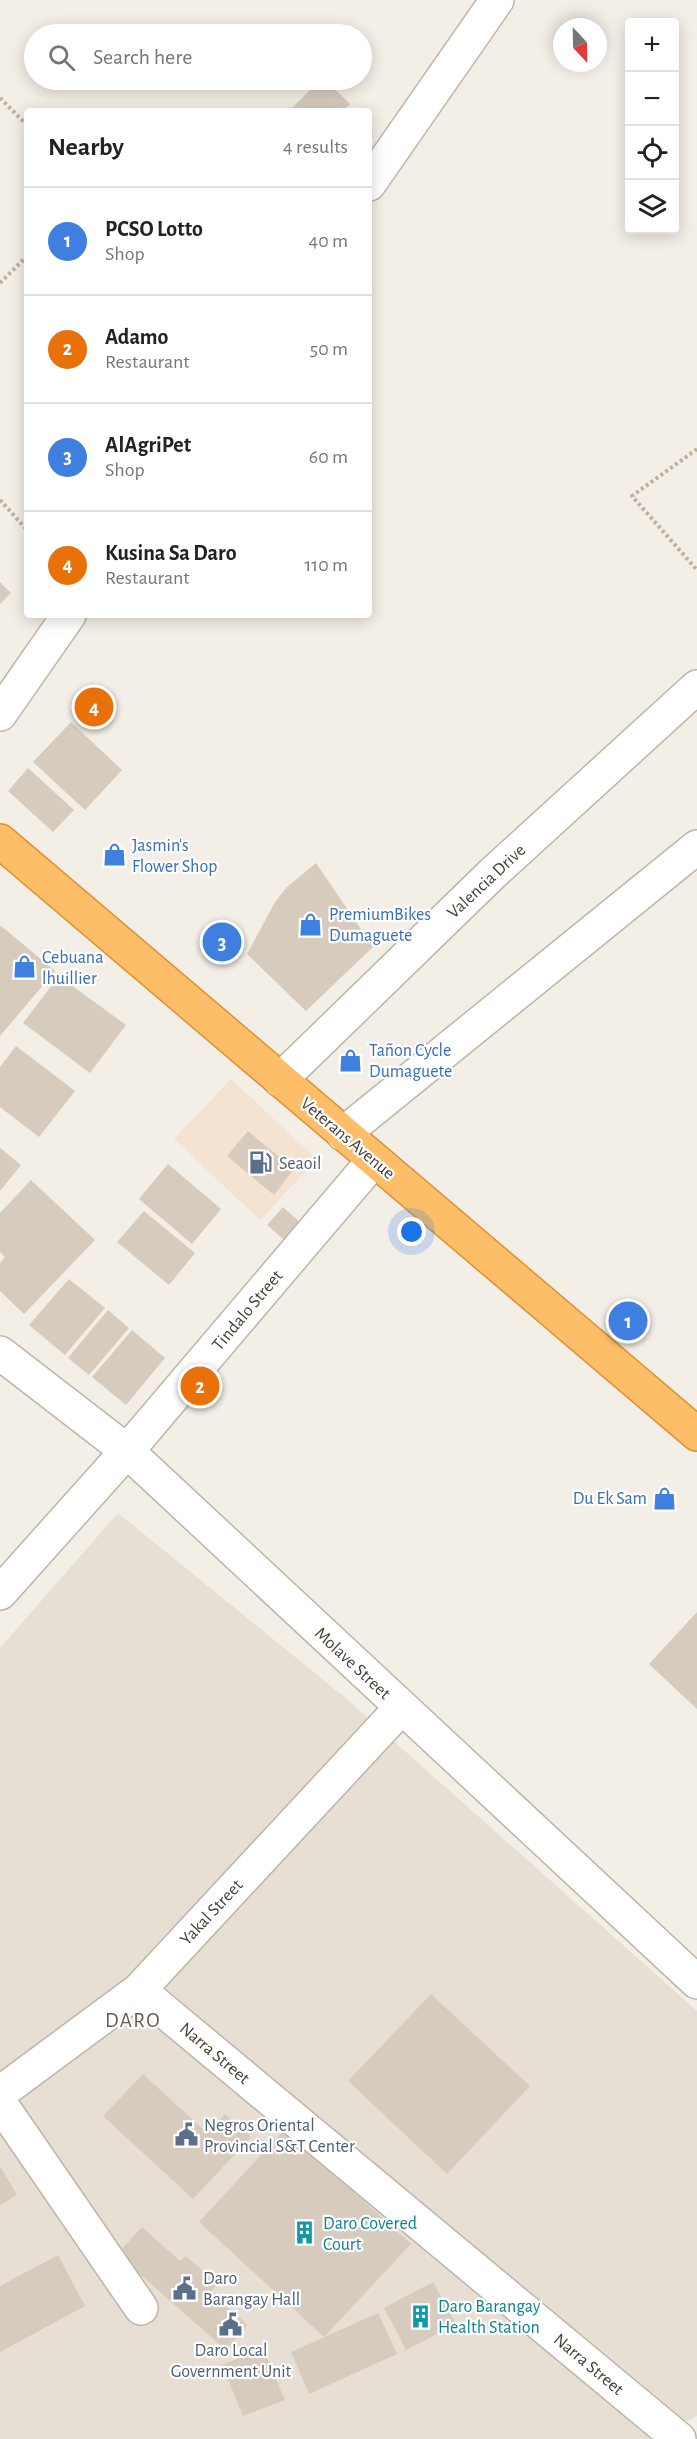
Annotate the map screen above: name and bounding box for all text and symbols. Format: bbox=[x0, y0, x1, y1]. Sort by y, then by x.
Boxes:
north arrow bbox=[553, 18, 607, 72]
map controls bbox=[625, 18, 679, 234]
button: + bbox=[625, 18, 679, 72]
search box bbox=[24, 24, 372, 90]
icon: search bbox=[45, 41, 78, 74]
text: Search here bbox=[93, 46, 192, 68]
button: − bbox=[625, 72, 679, 126]
button: locate bbox=[625, 126, 679, 180]
text: Nearby bbox=[48, 134, 124, 160]
text: 4 results bbox=[283, 137, 348, 157]
button: layers bbox=[625, 180, 679, 234]
text: PCSO Lotto bbox=[105, 218, 203, 240]
text: 1 bbox=[64, 231, 71, 251]
text: 40 m bbox=[309, 231, 348, 251]
text: Shop bbox=[105, 244, 145, 264]
text: Adamo bbox=[105, 326, 168, 348]
text: 2 bbox=[63, 339, 72, 359]
text: 50 m bbox=[310, 339, 348, 359]
text: Restaurant bbox=[105, 352, 190, 372]
text: AlAgriPet bbox=[105, 434, 191, 456]
text: 3 bbox=[63, 447, 72, 467]
text: 60 m bbox=[309, 447, 348, 467]
text: Shop bbox=[105, 460, 145, 480]
text: Kusina Sa Daro bbox=[105, 542, 237, 564]
text: 4 bbox=[62, 555, 73, 575]
text: 110 m bbox=[304, 555, 348, 575]
text: Restaurant bbox=[105, 568, 190, 588]
pin: 4 bbox=[74, 684, 113, 730]
place label: Jasmin's Flower Shop bbox=[132, 837, 217, 876]
street label: Valencia Drive bbox=[444, 841, 529, 922]
shop icon: Jasmin's Flower Shop bbox=[101, 842, 127, 868]
place label: PremiumBikes Dumaguete bbox=[329, 906, 431, 945]
shop icon: PremiumBikes Dumaguete bbox=[298, 911, 324, 937]
pin: 3 bbox=[202, 920, 242, 964]
place label: Cebuana lhuillier bbox=[42, 949, 103, 988]
shop icon: Cebuana lhuillier bbox=[11, 954, 37, 980]
place label: Tañon Cycle Dumaguete bbox=[369, 1042, 452, 1081]
shop icon: Tañon Cycle Dumaguete bbox=[338, 1047, 364, 1073]
street label: Veterans Avenue bbox=[297, 1094, 398, 1183]
fuel station icon: Seaoil bbox=[248, 1150, 274, 1176]
place label: Seaoil bbox=[279, 1155, 321, 1173]
your location bbox=[397, 1217, 426, 1246]
street label: Tindalo Street bbox=[209, 1267, 287, 1354]
pin: 1 bbox=[608, 1298, 648, 1344]
pin: 2 bbox=[180, 1364, 220, 1408]
shop icon: Du Ek Sam bbox=[652, 1485, 678, 1511]
place label: Du Ek Sam bbox=[573, 1490, 647, 1508]
street label: Molave Street bbox=[311, 1624, 394, 1703]
street label: Yakal Street bbox=[177, 1876, 247, 1949]
district label: DARO bbox=[105, 2010, 161, 2031]
street label: Narra Street bbox=[176, 2019, 253, 2088]
place label: Negros Oriental Provincial S&T Center bbox=[204, 2117, 355, 2156]
public building icon: Negros Oriental Provincial S&T Center bbox=[173, 2122, 199, 2148]
place label: Daro Covered Court bbox=[323, 2215, 417, 2254]
building icon: Daro Covered Court bbox=[292, 2220, 318, 2246]
place label: Daro Barangay Hall bbox=[203, 2270, 300, 2309]
public building icon: Daro Barangay Hall bbox=[172, 2275, 198, 2301]
place label: Daro Barangay Health Station bbox=[438, 2298, 541, 2337]
building icon: Daro Barangay Health Station bbox=[407, 2303, 433, 2329]
public building icon: Daro Local Government Unit bbox=[218, 2311, 244, 2337]
street label: Narra Street bbox=[550, 2330, 627, 2399]
place label: Daro Local Government Unit bbox=[171, 2342, 292, 2381]

